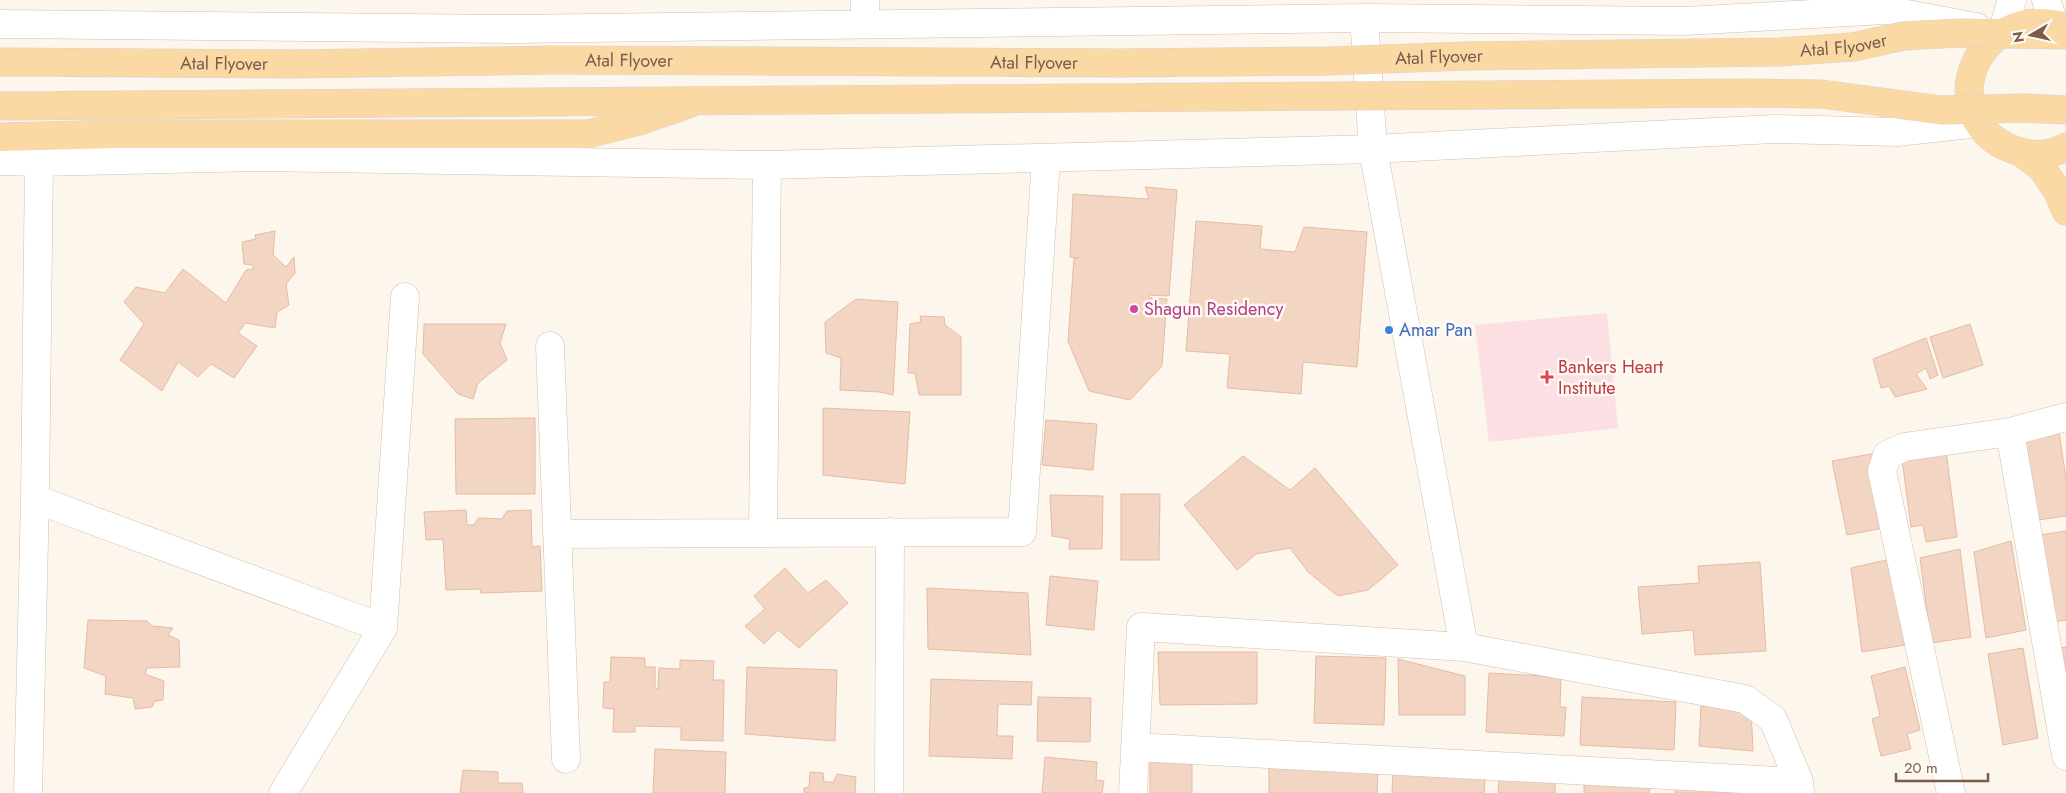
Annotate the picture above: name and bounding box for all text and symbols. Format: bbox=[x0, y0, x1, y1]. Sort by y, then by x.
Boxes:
north arrow bbox=[2006, 10, 2056, 60]
street label: Atal Flyover bbox=[1799, 27, 1890, 64]
text: N bbox=[2007, 30, 2029, 44]
street label: Atal Flyover bbox=[1394, 43, 1484, 72]
street label: Atal Flyover bbox=[585, 47, 674, 74]
street label: Atal Flyover bbox=[990, 49, 1079, 76]
street label: Atal Flyover bbox=[180, 50, 269, 77]
place label: Shagun Residency bbox=[1144, 296, 1283, 322]
marker: Shagun Residency bbox=[1128, 303, 1140, 315]
place label: Amar Pan bbox=[1399, 317, 1473, 343]
marker: Amar Pan bbox=[1383, 324, 1395, 336]
place label: Bankers Heart Institute bbox=[1558, 354, 1664, 401]
marker: Bankers Heart Institute bbox=[1540, 370, 1554, 384]
scale bar bbox=[1896, 750, 1988, 782]
text: 20 m bbox=[1904, 757, 1938, 779]

